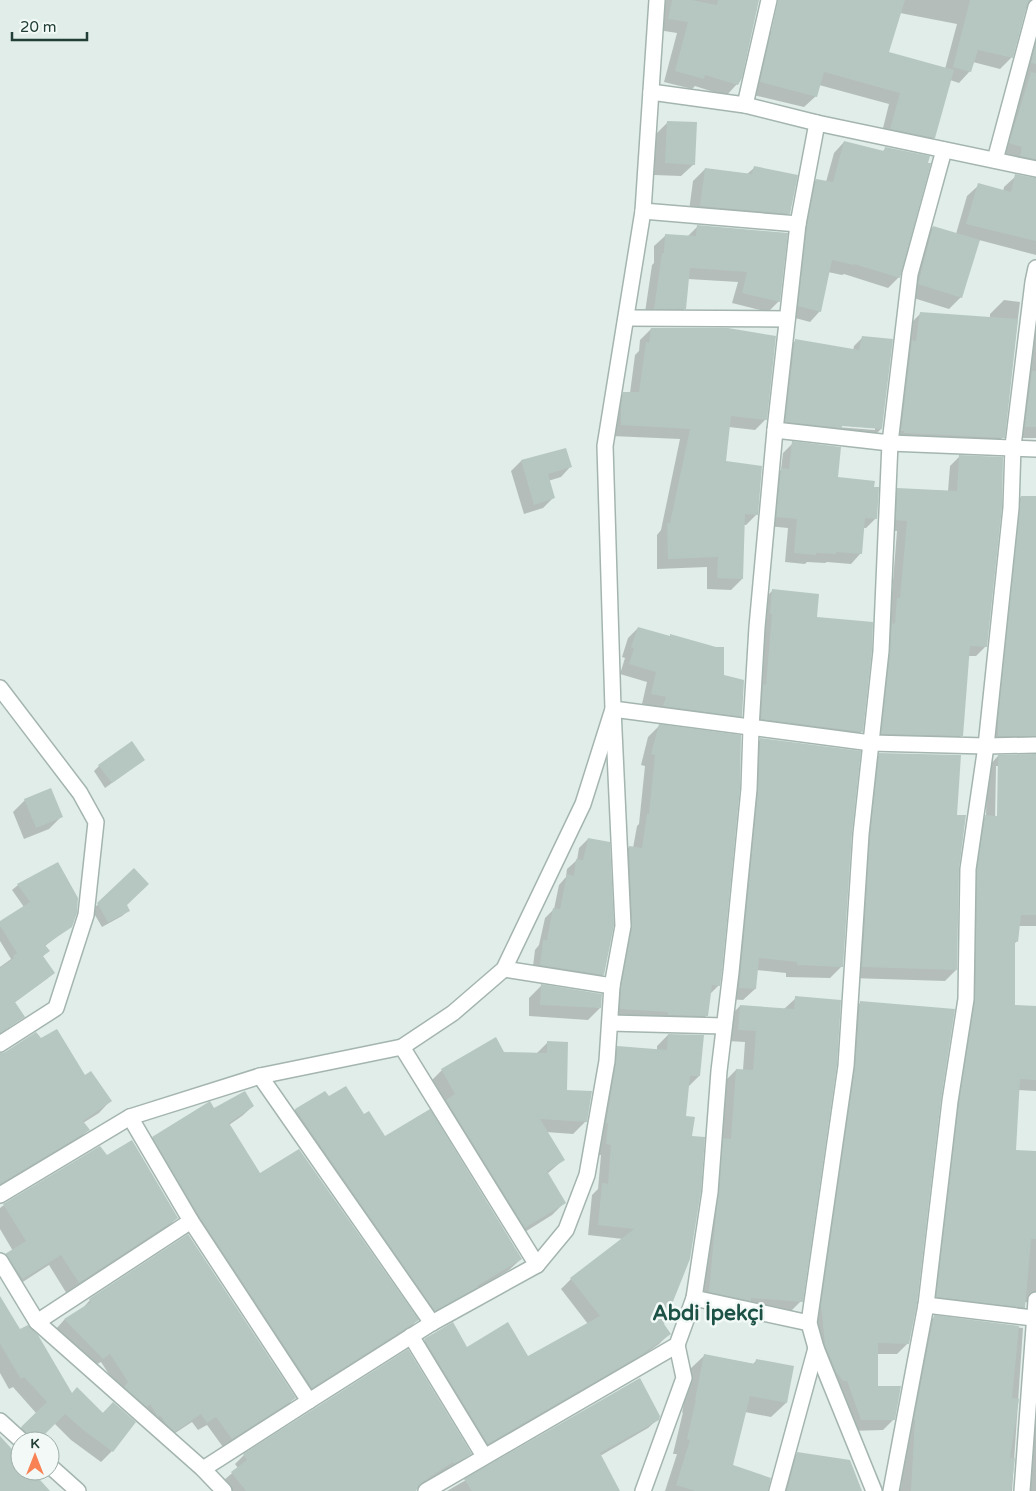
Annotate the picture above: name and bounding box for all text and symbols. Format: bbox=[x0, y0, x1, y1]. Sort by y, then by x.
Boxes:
scale bar bbox=[12, 10, 88, 42]
text: 20 m bbox=[20, 18, 57, 36]
district label: Abdi İpekçi bbox=[652, 1301, 764, 1326]
north arrow bbox=[10, 1431, 60, 1481]
text: K bbox=[30, 1435, 40, 1452]

